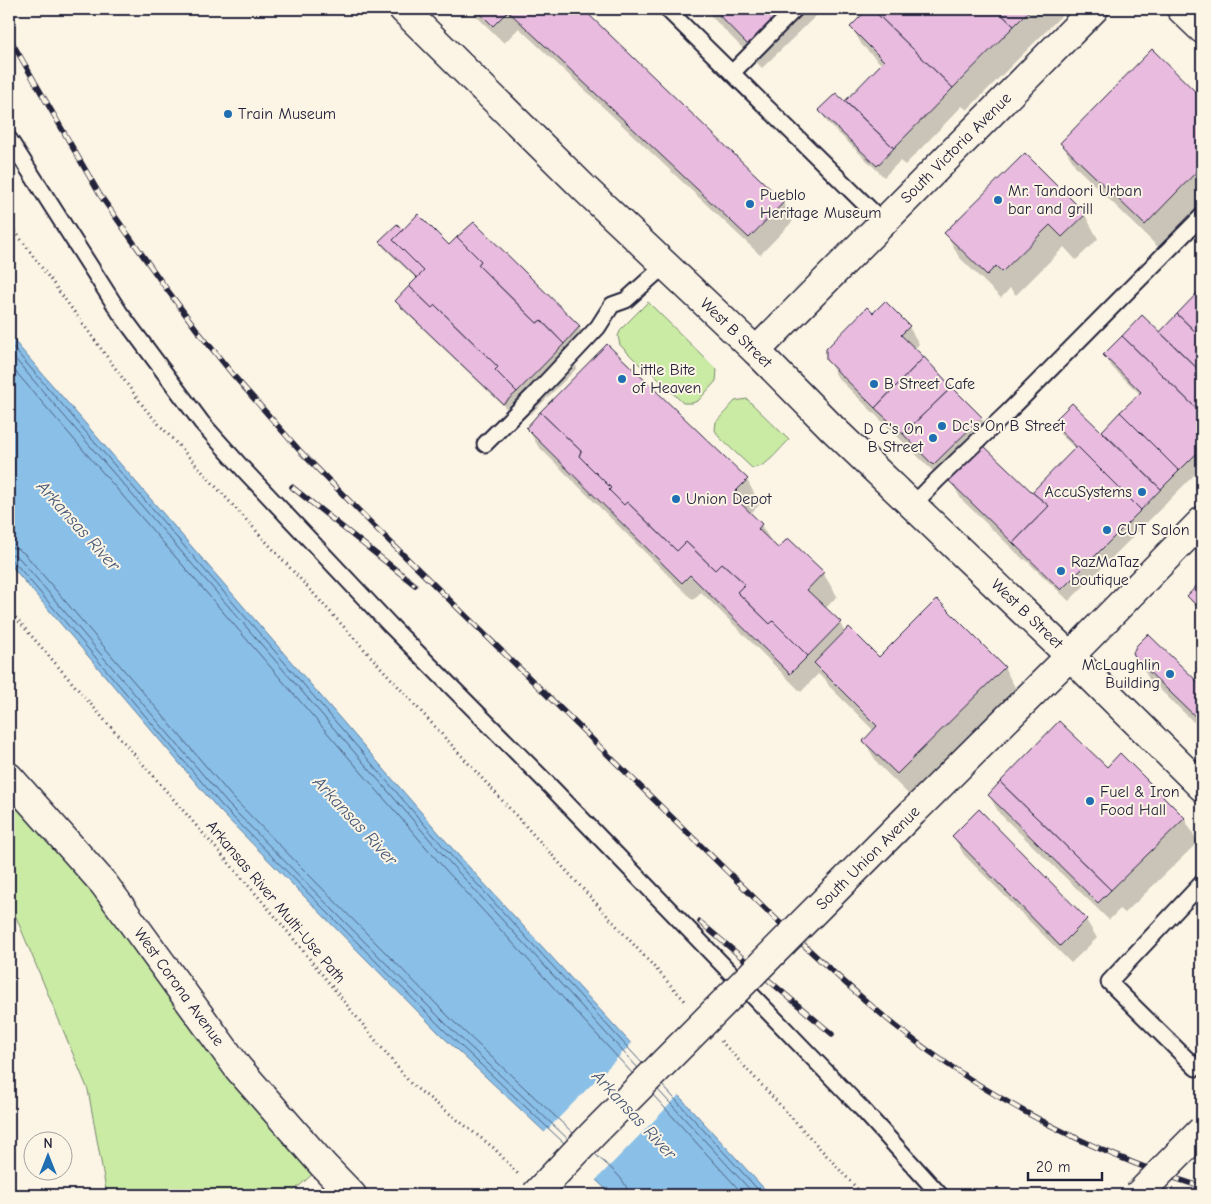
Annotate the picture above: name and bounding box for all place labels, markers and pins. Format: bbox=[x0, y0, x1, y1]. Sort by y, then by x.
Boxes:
place label: Train Museum bbox=[238, 105, 336, 123]
marker: Train Museum bbox=[222, 108, 234, 120]
place label: Mr. Tandoori Urban bar and grill bbox=[1008, 182, 1142, 218]
place label: Pueblo Heritage Museum bbox=[760, 186, 881, 222]
marker: Mr. Tandoori Urban bar and grill bbox=[992, 194, 1004, 206]
marker: Pueblo Heritage Museum bbox=[744, 198, 756, 210]
place label: Little Bite of Heaven bbox=[632, 361, 701, 397]
marker: Little Bite of Heaven bbox=[616, 373, 628, 385]
place label: B Street Cafe bbox=[884, 375, 975, 393]
marker: B Street Cafe bbox=[868, 378, 880, 390]
place label: Dc's On B Street bbox=[952, 417, 1065, 435]
place label: D C's On B Street bbox=[863, 420, 923, 456]
marker: Dc's On B Street bbox=[936, 420, 948, 432]
marker: D C's On B Street bbox=[927, 432, 939, 444]
place label: AccuSystems bbox=[1044, 483, 1132, 501]
marker: AccuSystems bbox=[1136, 486, 1148, 498]
place label: Union Depot bbox=[686, 490, 772, 508]
marker: Union Depot bbox=[670, 493, 682, 505]
place label: CUT Salon bbox=[1117, 521, 1189, 539]
marker: CUT Salon bbox=[1101, 524, 1113, 536]
place label: RazMaTaz boutique bbox=[1071, 553, 1139, 589]
marker: RazMaTaz boutique bbox=[1055, 565, 1067, 577]
place label: McLaughlin Building bbox=[1082, 656, 1160, 692]
marker: McLaughlin Building bbox=[1164, 668, 1176, 680]
place label: Fuel & Iron Food Hall bbox=[1100, 783, 1180, 819]
marker: Fuel & Iron Food Hall bbox=[1084, 795, 1096, 807]

